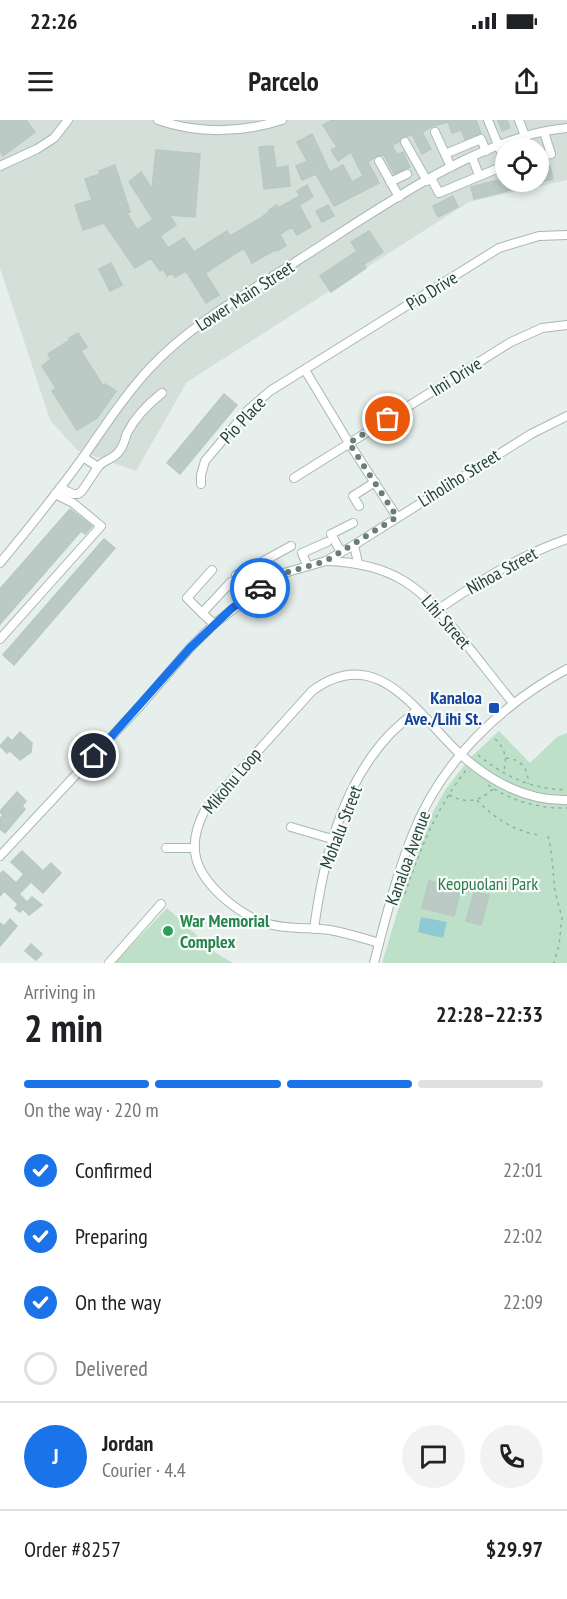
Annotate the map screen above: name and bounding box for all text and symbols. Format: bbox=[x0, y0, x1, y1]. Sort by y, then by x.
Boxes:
text: 22:26 bbox=[30, 7, 78, 35]
text: Parcelo bbox=[248, 64, 319, 98]
icon: menu bbox=[24, 65, 57, 98]
icon: share bbox=[510, 65, 543, 98]
map controls bbox=[495, 138, 549, 192]
button: locate bbox=[495, 138, 549, 192]
street label: Lower Main Street bbox=[191, 255, 298, 336]
street label: Pio Drive bbox=[402, 266, 462, 315]
street label: Imi Drive bbox=[426, 352, 486, 401]
street label: Pio Place bbox=[215, 391, 270, 448]
pin bbox=[362, 393, 413, 444]
icon: bag bbox=[371, 402, 404, 435]
street label: Liholiho Street bbox=[414, 443, 504, 512]
street label: Nihoa Street bbox=[462, 542, 541, 599]
courier bbox=[230, 558, 290, 618]
icon: car bbox=[244, 572, 277, 605]
street label: Lihi Street bbox=[417, 590, 476, 654]
place label: Kanaloa Ave./Lihi St. bbox=[404, 686, 482, 730]
marker: Kanaloa Ave./Lihi St. bbox=[487, 701, 501, 715]
pin bbox=[68, 730, 119, 781]
icon: home bbox=[77, 739, 110, 772]
street label: Mikohu Loop bbox=[197, 743, 266, 819]
street label: Mohalu Street bbox=[314, 782, 367, 872]
street label: Kanaloa Avenue bbox=[380, 807, 435, 908]
park label: Keopuolani Park bbox=[438, 872, 538, 895]
place label: War Memorial Complex bbox=[179, 909, 270, 953]
marker: War Memorial Complex bbox=[161, 924, 175, 938]
text: Arriving in bbox=[24, 979, 96, 1005]
text: 22:28–22:33 bbox=[436, 1000, 543, 1028]
text: 2 min bbox=[24, 1002, 103, 1053]
text: On the way · 220 m bbox=[24, 1097, 159, 1123]
icon: check bbox=[24, 1154, 57, 1187]
text: Confirmed bbox=[75, 1156, 152, 1184]
text: 22:01 bbox=[503, 1157, 543, 1183]
icon: check bbox=[24, 1220, 57, 1253]
text: Preparing bbox=[75, 1222, 148, 1250]
text: 22:02 bbox=[503, 1223, 543, 1249]
icon: check bbox=[24, 1286, 57, 1319]
text: On the way bbox=[75, 1288, 161, 1316]
text: 22:09 bbox=[503, 1289, 543, 1315]
text: Delivered bbox=[75, 1354, 148, 1382]
button: chat bbox=[402, 1425, 465, 1488]
button: phone bbox=[480, 1425, 543, 1488]
text: Jordan bbox=[102, 1429, 153, 1457]
text: J bbox=[52, 1442, 59, 1470]
text: Courier · 4.4 bbox=[102, 1457, 186, 1483]
text: Order #8257 bbox=[24, 1535, 121, 1563]
text: $29.97 bbox=[486, 1535, 543, 1563]

